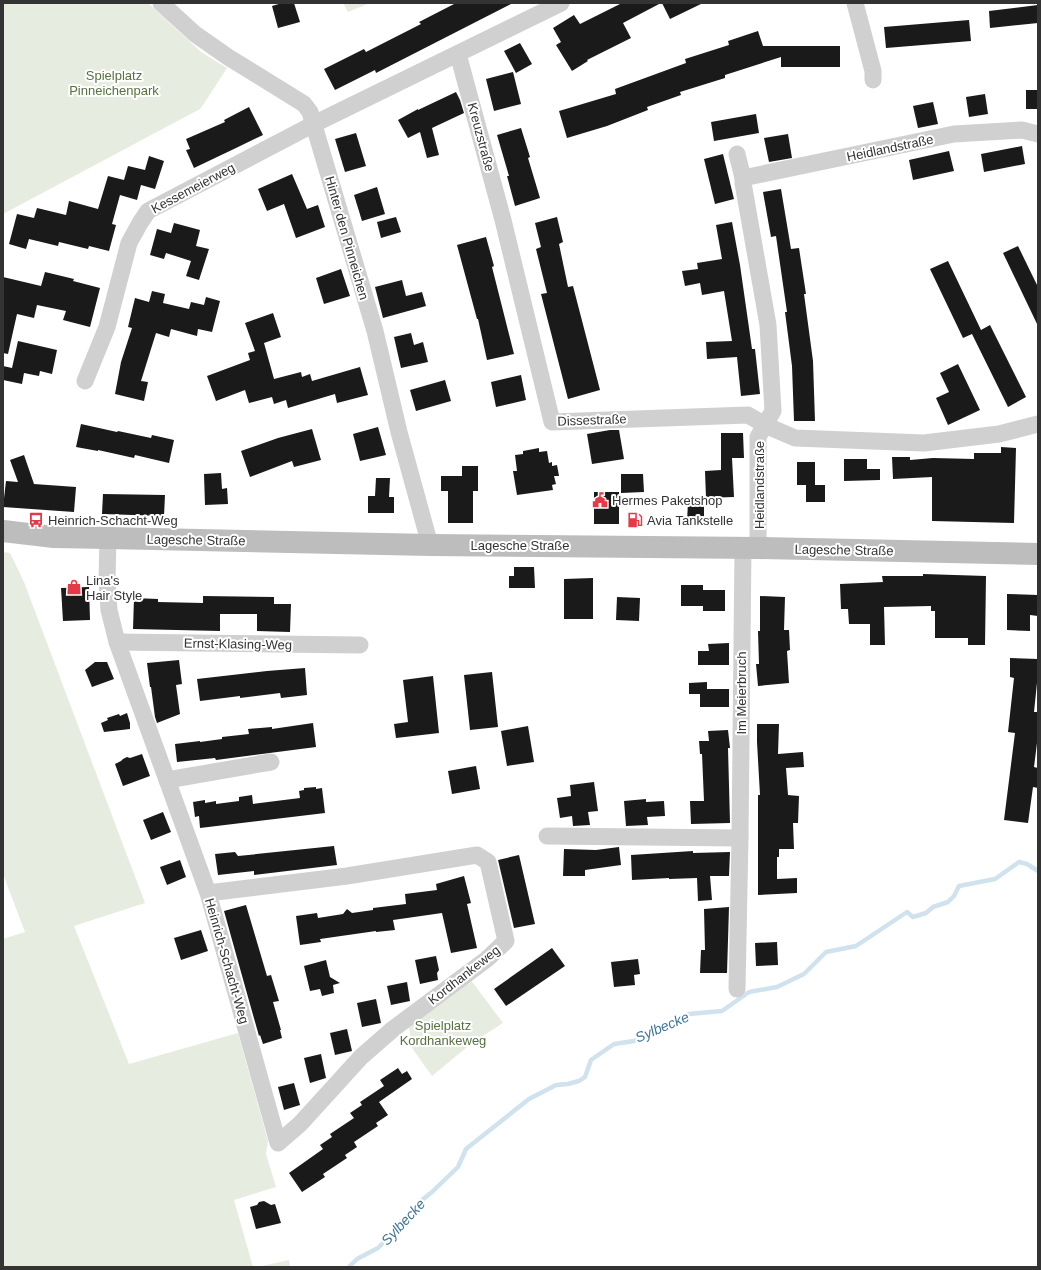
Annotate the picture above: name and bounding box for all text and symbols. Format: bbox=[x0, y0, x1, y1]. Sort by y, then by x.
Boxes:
park label: Spielplatz Pinneichenpark bbox=[69, 68, 159, 98]
street label: Kreuzstraße bbox=[465, 101, 497, 173]
street label: Heidlandstraße bbox=[845, 131, 935, 165]
street label: Kessemeierweg bbox=[149, 160, 237, 216]
street label: Hinter den Pinneichen bbox=[322, 174, 372, 302]
street label: Dissestraße bbox=[557, 411, 627, 429]
street label: Heidlandstraße bbox=[752, 441, 767, 529]
public building icon: Hermes Paketshop bbox=[591, 491, 609, 509]
place label: Hermes Paketshop bbox=[612, 493, 723, 508]
bus stop icon: Heinrich-Schacht-Weg bbox=[27, 511, 45, 529]
fuel station icon: Avia Tankstelle bbox=[626, 511, 644, 529]
place label: Heinrich-Schacht-Weg bbox=[48, 513, 178, 528]
place label: Avia Tankstelle bbox=[647, 513, 733, 528]
street label: Lagesche Straße bbox=[146, 532, 246, 548]
street label: Lagesche Straße bbox=[470, 538, 570, 553]
street label: Lagesche Straße bbox=[794, 542, 894, 558]
place label: Lina's Hair Style bbox=[86, 573, 142, 603]
shop icon: Lina's Hair Style bbox=[65, 578, 83, 596]
street label: Ernst-Klasing-Weg bbox=[184, 636, 292, 652]
street label: Im Meierbruch bbox=[734, 651, 749, 735]
street label: Heinrich-Schacht-Weg bbox=[202, 897, 252, 1025]
street label: Kordhankeweg bbox=[425, 942, 503, 1008]
water label: Sylbecke bbox=[633, 1008, 691, 1045]
park label: Spielplatz Kordhankeweg bbox=[400, 1018, 486, 1048]
water label: Sylbecke bbox=[378, 1196, 428, 1248]

